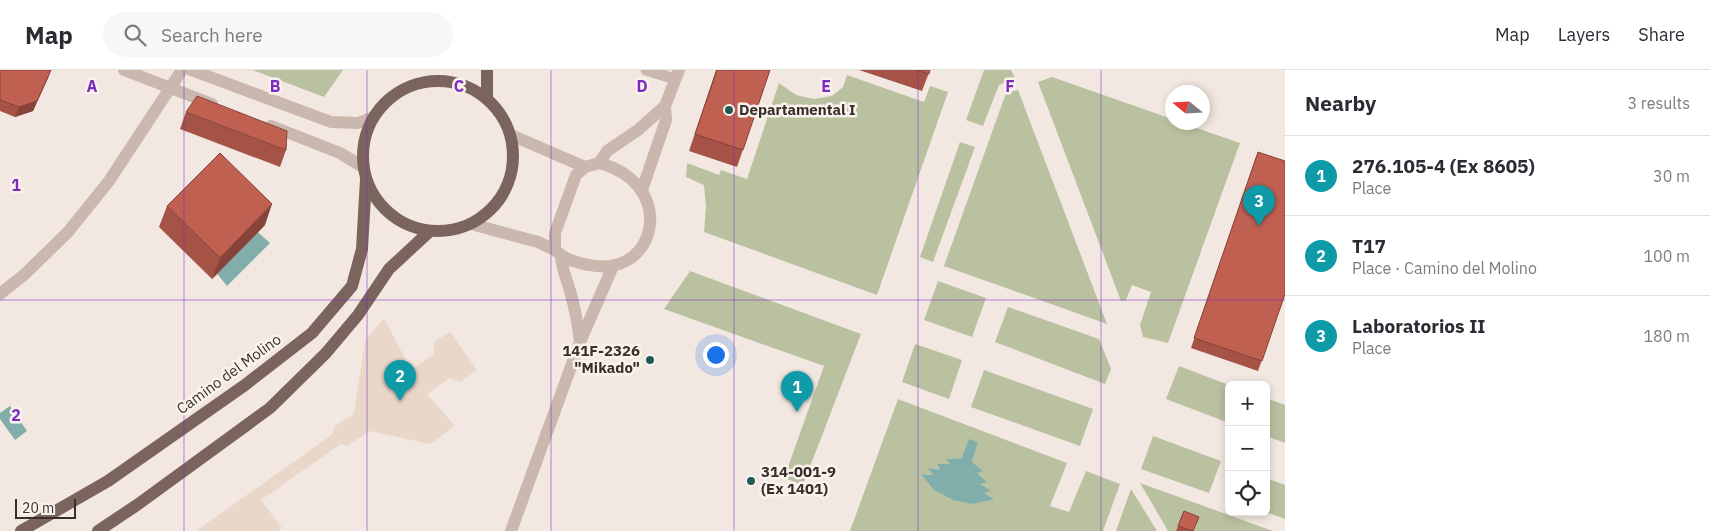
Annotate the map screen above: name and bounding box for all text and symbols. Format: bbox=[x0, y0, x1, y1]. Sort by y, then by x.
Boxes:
search box bbox=[103, 12, 453, 57]
text: Map bbox=[25, 19, 73, 51]
icon: search bbox=[121, 21, 149, 49]
text: Search here bbox=[161, 23, 263, 47]
text: Map bbox=[1495, 23, 1530, 46]
text: Layers bbox=[1558, 23, 1610, 46]
text: Share bbox=[1638, 23, 1685, 46]
text: A bbox=[87, 76, 98, 96]
text: B bbox=[270, 76, 281, 96]
text: C bbox=[454, 76, 464, 96]
text: D bbox=[636, 76, 648, 96]
text: E bbox=[821, 76, 831, 96]
text: F bbox=[1005, 76, 1015, 96]
north arrow bbox=[1165, 85, 1210, 130]
text: Nearby bbox=[1305, 89, 1376, 117]
text: 3 results bbox=[1627, 93, 1690, 113]
place label: Departamental I bbox=[739, 100, 856, 119]
marker: Departamental I bbox=[723, 104, 735, 116]
text: 276.105-4 (Ex 8605) bbox=[1352, 154, 1535, 178]
text: 1 bbox=[1316, 166, 1326, 186]
text: 30 m bbox=[1653, 166, 1690, 186]
text: 1 bbox=[11, 175, 21, 195]
text: Place bbox=[1352, 178, 1391, 198]
pin: 3 bbox=[1243, 185, 1275, 226]
text: T17 bbox=[1352, 234, 1386, 258]
text: 2 bbox=[1316, 246, 1326, 266]
text: 100 m bbox=[1643, 246, 1690, 266]
text: Place · Camino del Molino bbox=[1352, 258, 1537, 278]
text: Laboratorios II bbox=[1352, 314, 1486, 338]
text: 3 bbox=[1316, 326, 1326, 346]
text: 180 m bbox=[1643, 326, 1690, 346]
street label: Camino del Molino bbox=[173, 329, 285, 418]
text: Place bbox=[1352, 338, 1391, 358]
place label: 141F-2326 "Mikado" bbox=[562, 341, 640, 377]
your location bbox=[703, 342, 729, 368]
marker: 141F-2326 "Mikado" bbox=[644, 354, 656, 366]
pin: 2 bbox=[384, 360, 416, 401]
pin: 1 bbox=[781, 371, 813, 412]
map controls bbox=[1225, 381, 1270, 516]
button: + bbox=[1225, 381, 1270, 426]
text: 2 bbox=[11, 405, 21, 425]
button: − bbox=[1225, 426, 1270, 471]
place label: 314-001-9 (Ex 1401) bbox=[761, 462, 836, 498]
button: locate bbox=[1225, 471, 1270, 516]
marker: 314-001-9 (Ex 1401) bbox=[745, 475, 757, 487]
scale bar bbox=[15, 496, 76, 519]
text: 20 m bbox=[22, 499, 54, 517]

